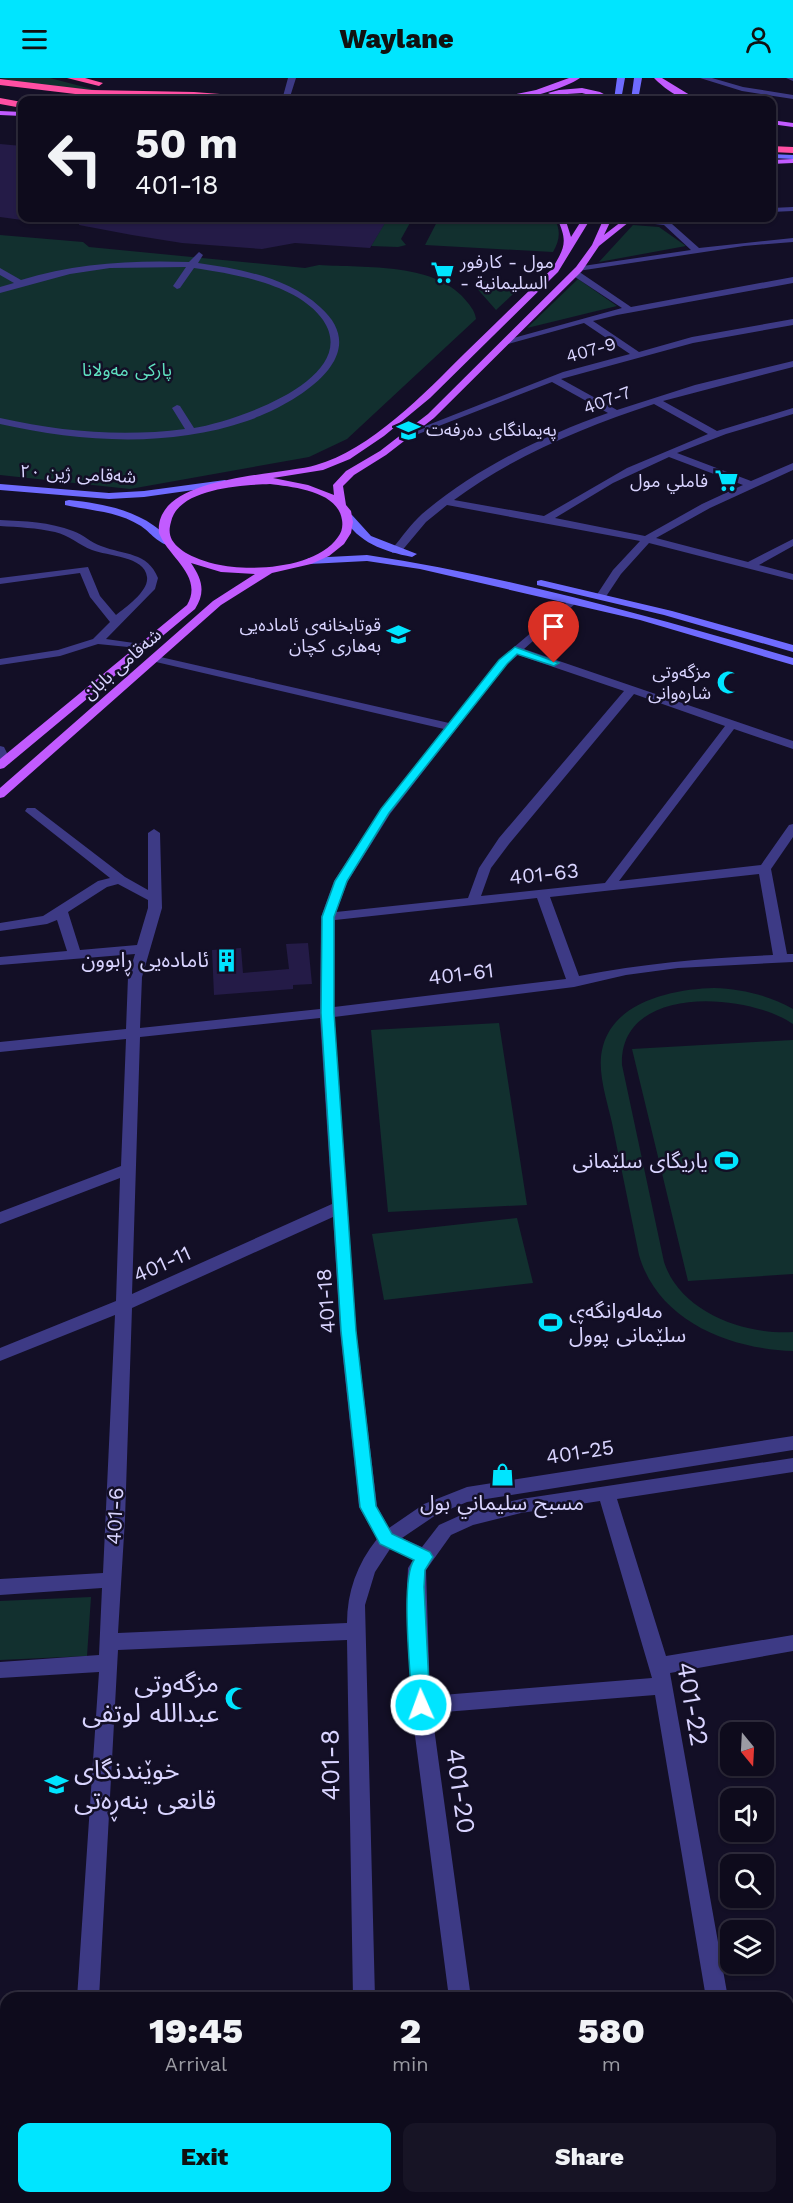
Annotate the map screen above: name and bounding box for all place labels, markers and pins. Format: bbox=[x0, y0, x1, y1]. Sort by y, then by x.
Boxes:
place label: مول - كارفور - السليمانية bbox=[459, 251, 554, 293]
supermarket icon: مول - كارفور - السليمانية bbox=[429, 259, 455, 285]
school or university icon: پەیمانگای دەرفەت bbox=[395, 417, 421, 443]
place label: پەیمانگای دەرفەت bbox=[426, 419, 557, 441]
supermarket icon: فاملي مول bbox=[713, 468, 739, 494]
place label: فاملي مول bbox=[630, 470, 708, 494]
pin bbox=[528, 601, 579, 663]
place label: قوتابخانەی ئامادەیی بەهاری کچان bbox=[240, 614, 381, 657]
school or university icon: قوتابخانەی ئامادەیی بەهاری کچان bbox=[386, 622, 412, 648]
place label: مزگەوتی شارەوانی bbox=[648, 661, 711, 704]
mosque icon: مزگەوتی شارەوانی bbox=[716, 669, 742, 695]
place label: ئامادەیی ڕابوون bbox=[81, 947, 209, 977]
building icon: ئامادەیی ڕابوون bbox=[214, 947, 240, 973]
place label: یاریگای سلێمانی bbox=[572, 1148, 708, 1173]
sports icon: یاریگای سلێمانی bbox=[713, 1148, 739, 1174]
place label: مەلەوانگەی سلێمانی پووڵ bbox=[569, 1298, 686, 1348]
sports icon: مەلەوانگەی سلێمانی پووڵ bbox=[538, 1310, 564, 1336]
shop icon: مسبح سلیماني بول bbox=[489, 1462, 515, 1488]
place label: مسبح سلیماني بول bbox=[420, 1490, 584, 1519]
place label: مزگەوتی عبداللە لوتفی bbox=[82, 1668, 219, 1728]
mosque icon: مزگەوتی عبداللە لوتفی bbox=[224, 1685, 250, 1711]
place label: خوێندنگای قانعی بنەڕەتی bbox=[74, 1755, 216, 1822]
school or university icon: خوێندنگای قانعی بنەڕەتی bbox=[43, 1772, 69, 1798]

